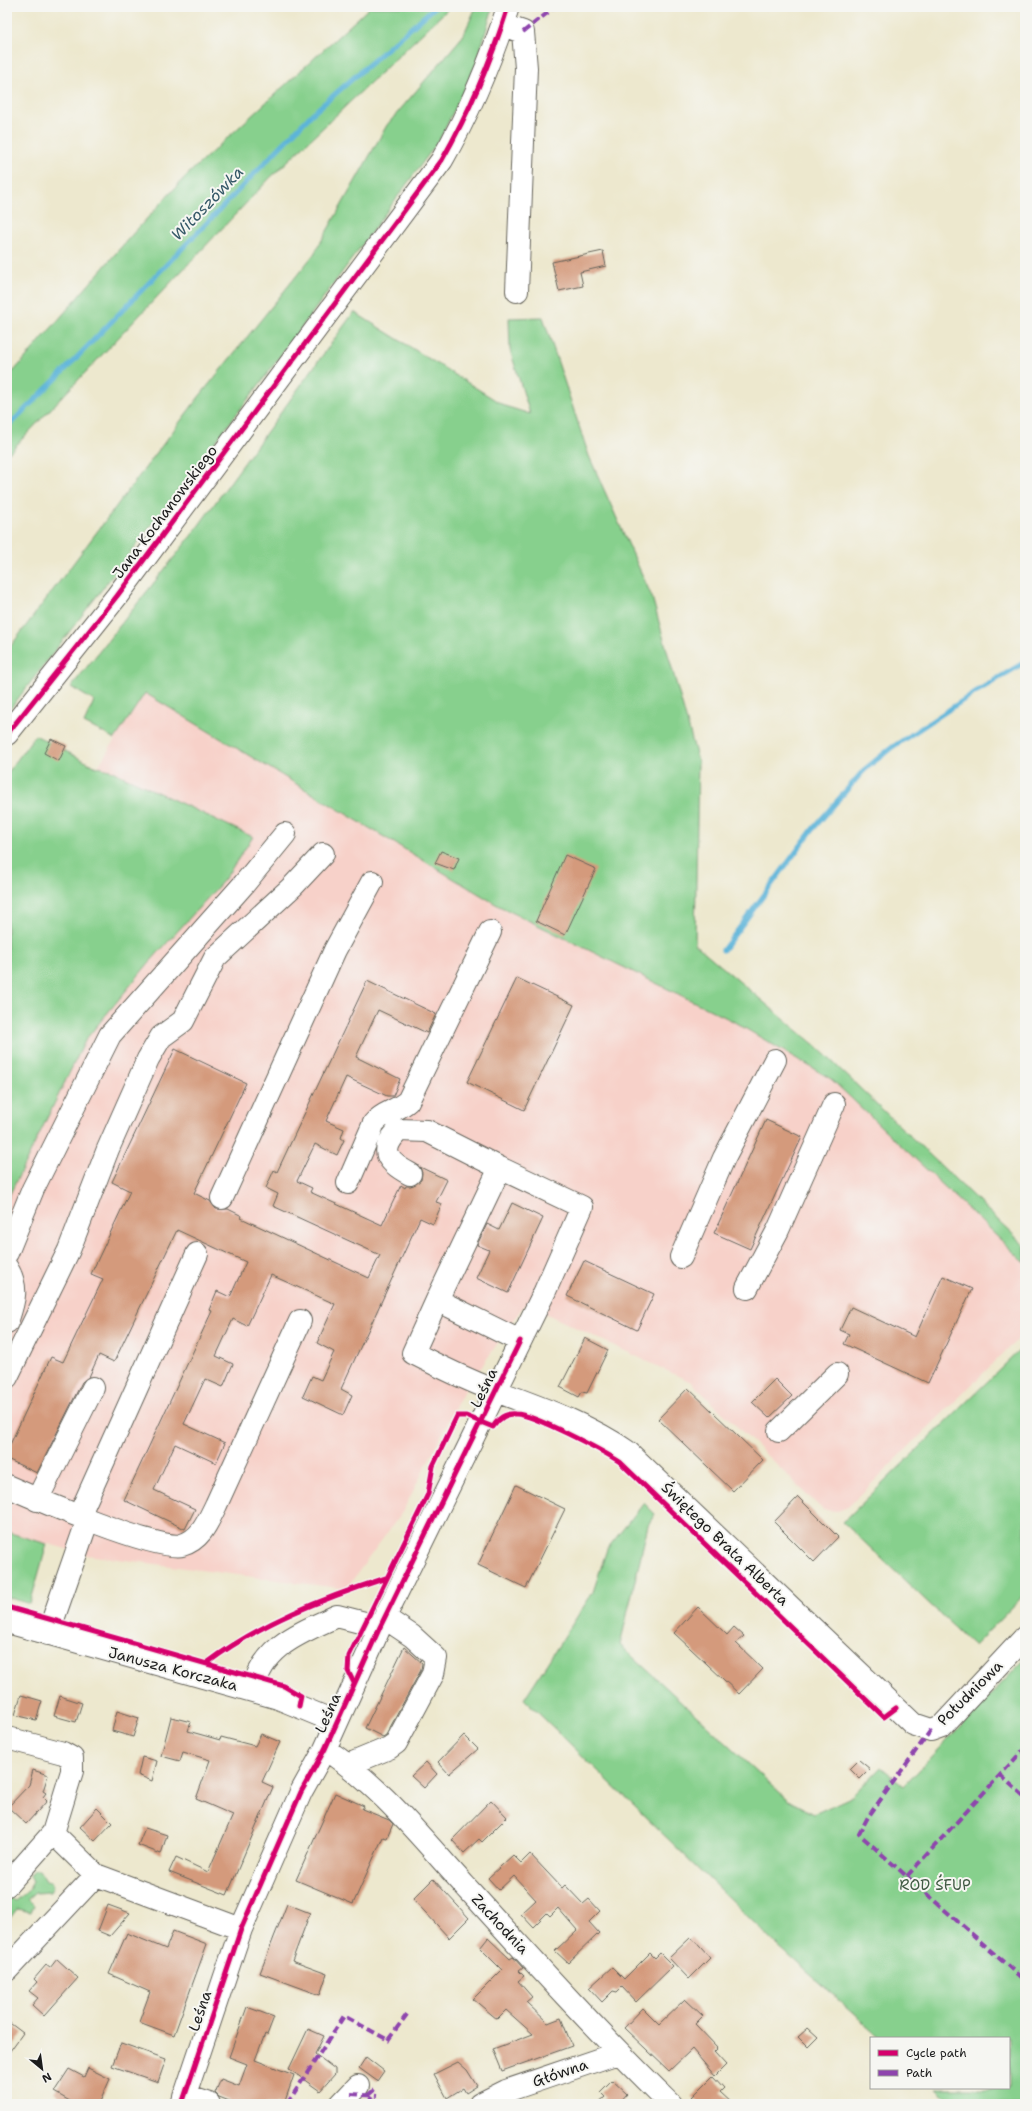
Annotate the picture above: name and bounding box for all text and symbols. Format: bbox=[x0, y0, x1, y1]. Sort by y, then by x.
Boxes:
water label: Witoszówka bbox=[167, 162, 248, 245]
street label: Jana Kochanowskiego bbox=[108, 441, 222, 583]
street label: Leśna bbox=[466, 1364, 502, 1411]
street label: Świętego Brata Alberta bbox=[657, 1477, 794, 1611]
street label: Janusza Korczaka bbox=[106, 1642, 240, 1696]
street label: Południowa bbox=[933, 1655, 1008, 1730]
street label: Leśna bbox=[310, 1689, 346, 1736]
park label: ROD ŚFUP bbox=[899, 1874, 971, 1895]
street label: Zachodnia bbox=[467, 1890, 533, 1959]
street label: Leśna bbox=[184, 1987, 216, 2034]
legend bbox=[870, 2037, 1010, 2089]
text: Cycle path bbox=[906, 2045, 967, 2061]
north arrow bbox=[22, 2049, 62, 2089]
street label: Główna bbox=[530, 2054, 591, 2092]
text: Path bbox=[906, 2065, 932, 2081]
text: N bbox=[39, 2069, 54, 2086]

